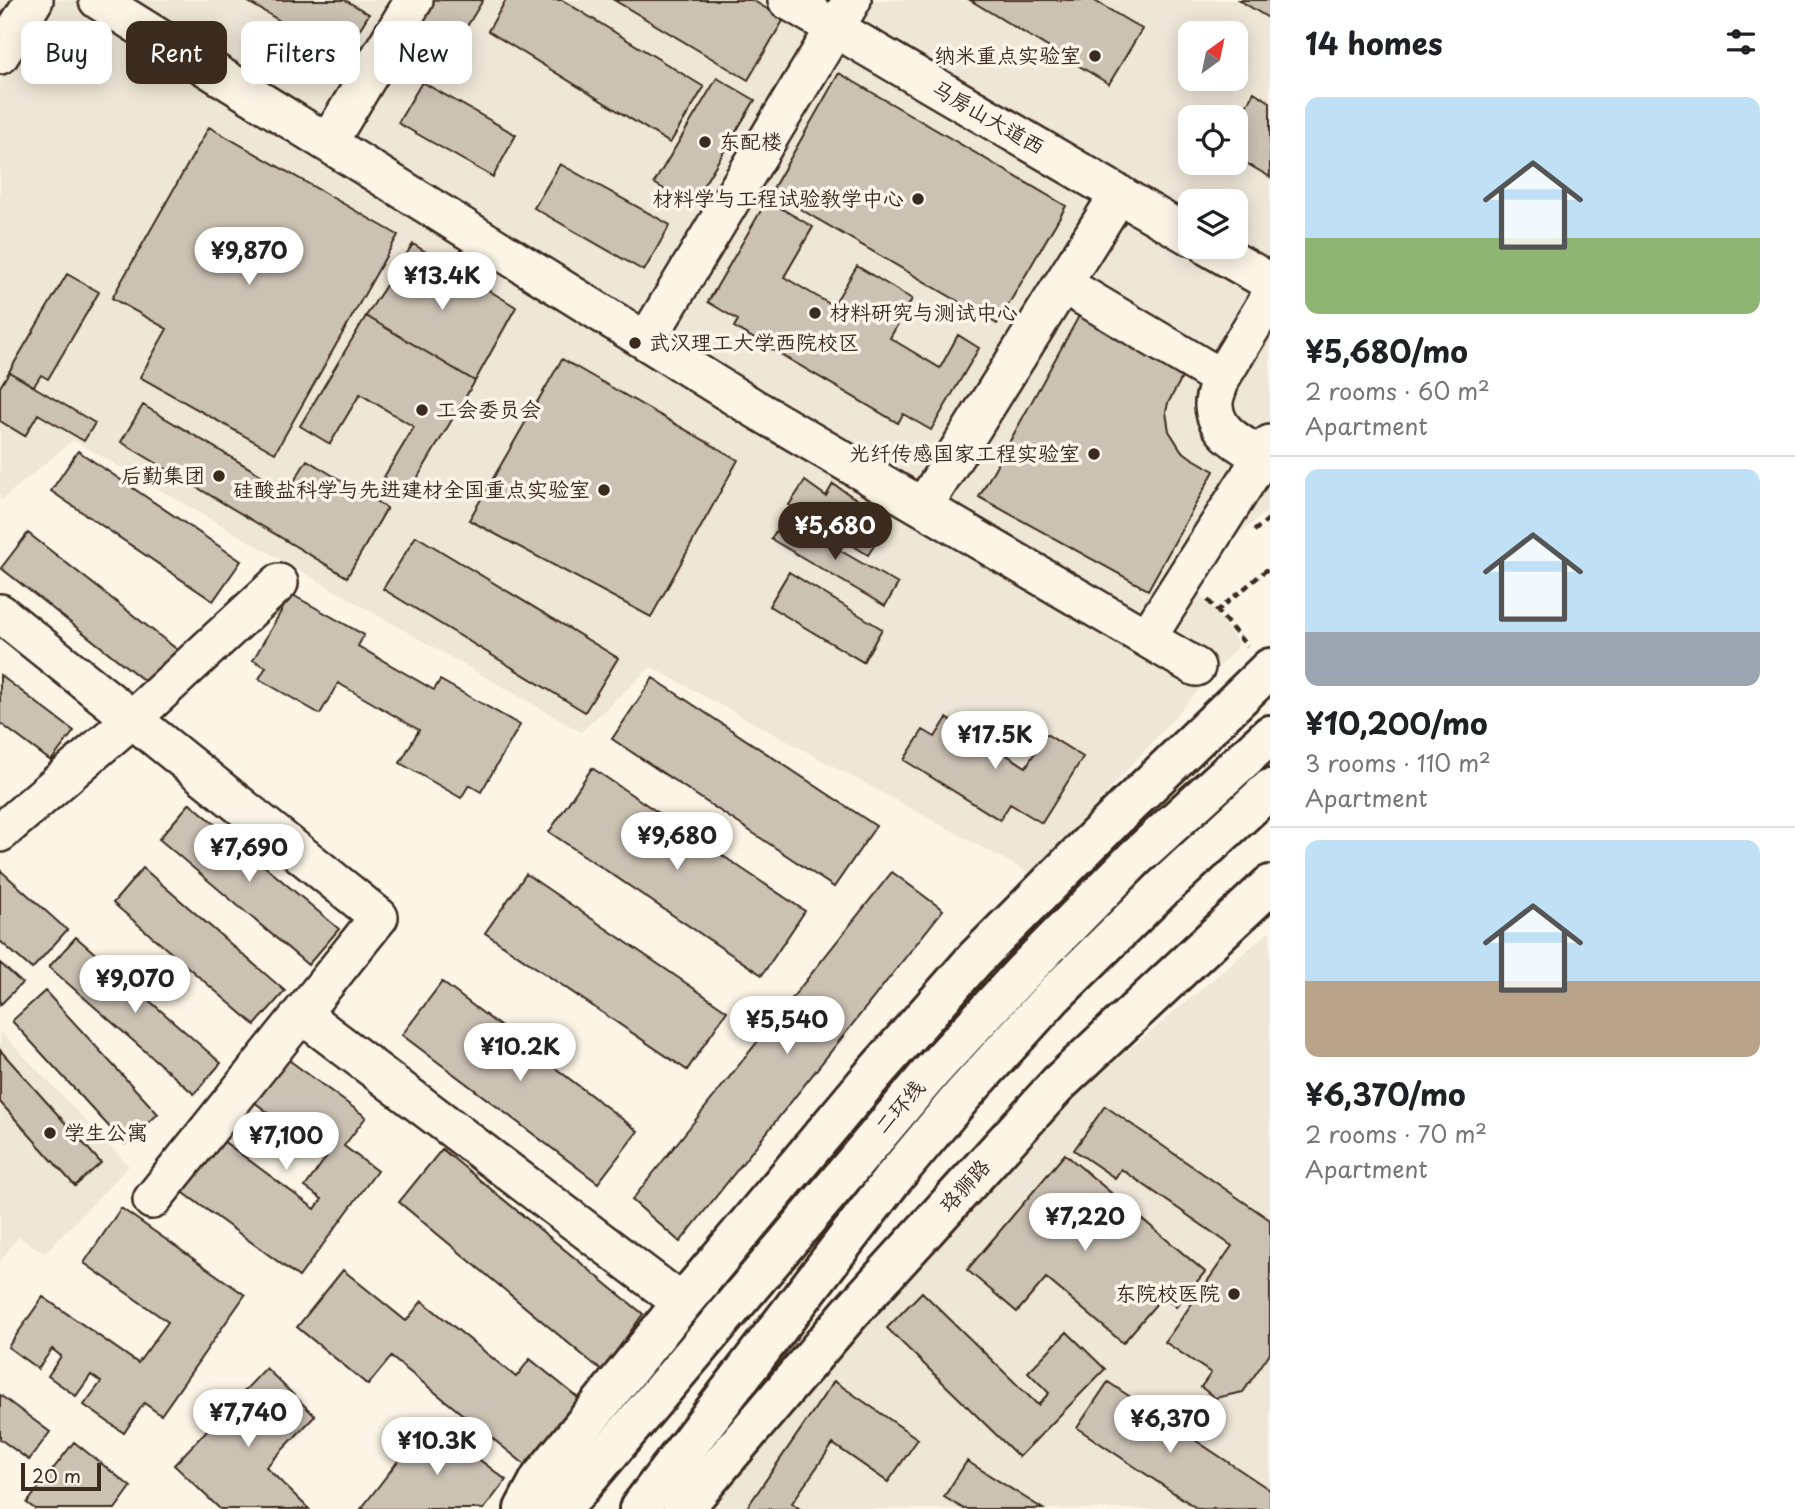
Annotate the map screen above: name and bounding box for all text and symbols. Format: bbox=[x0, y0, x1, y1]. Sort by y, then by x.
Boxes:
text: 14 homes bbox=[1305, 20, 1443, 65]
chip: Buy bbox=[21, 21, 112, 84]
chip: Rent bbox=[126, 21, 227, 84]
chip: Filters bbox=[241, 21, 360, 84]
chip: New bbox=[374, 21, 472, 84]
north arrow bbox=[1178, 21, 1248, 91]
map controls bbox=[1178, 21, 1248, 259]
icon: filters bbox=[1722, 23, 1760, 61]
place label: 纳米重点实验室 bbox=[934, 38, 1081, 70]
marker: 纳米重点实验室 bbox=[1087, 48, 1103, 64]
street label: 马房山大道西 bbox=[926, 71, 1052, 162]
button: locate bbox=[1178, 105, 1248, 175]
place label: 东配楼 bbox=[719, 124, 782, 156]
marker: 东配楼 bbox=[697, 134, 713, 150]
icon: home bbox=[1470, 142, 1596, 268]
place label: 材料学与工程试验教学中心 bbox=[652, 181, 904, 213]
button: layers bbox=[1178, 189, 1248, 259]
marker: 材料学与工程试验教学中心 bbox=[910, 191, 926, 207]
pin: ¥9,870 bbox=[192, 228, 306, 287]
text: ¥9,870 bbox=[211, 232, 287, 267]
pin: ¥13.4K bbox=[385, 252, 499, 312]
text: ¥13.4K bbox=[403, 257, 481, 292]
place label: 材料研究与测试中心 bbox=[829, 295, 1018, 327]
marker: 材料研究与测试中心 bbox=[807, 305, 823, 321]
place label: 武汉理工大学西院校区 bbox=[649, 325, 859, 357]
text: ¥5,680/mo bbox=[1305, 328, 1468, 373]
marker: 武汉理工大学西院校区 bbox=[627, 335, 643, 351]
text: 2 rooms · 60 m² bbox=[1305, 373, 1490, 408]
place label: 工会委员会 bbox=[436, 392, 541, 424]
marker: 工会委员会 bbox=[414, 402, 430, 418]
text: Apartment bbox=[1305, 408, 1428, 443]
place label: 光纤传感国家工程实验室 bbox=[849, 436, 1080, 468]
marker: 光纤传感国家工程实验室 bbox=[1086, 446, 1102, 462]
place label: 后勤集团 bbox=[121, 458, 205, 490]
marker: 后勤集团 bbox=[211, 468, 227, 484]
place label: 硅酸盐科学与先进建材全国重点实验室 bbox=[233, 472, 590, 504]
marker: 硅酸盐科学与先进建材全国重点实验室 bbox=[596, 482, 612, 498]
pin: ¥5,680 bbox=[778, 503, 892, 562]
text: ¥5,680 bbox=[794, 507, 876, 542]
icon: home bbox=[1470, 514, 1596, 640]
text: ¥10,200/mo bbox=[1305, 700, 1488, 745]
pin: ¥17.5K bbox=[938, 712, 1052, 771]
text: ¥17.5K bbox=[957, 716, 1033, 751]
text: 3 rooms · 110 m² bbox=[1305, 745, 1491, 780]
text: Apartment bbox=[1305, 780, 1428, 815]
pin: ¥9,680 bbox=[620, 812, 734, 872]
text: ¥9,680 bbox=[637, 817, 717, 852]
pin: ¥7,690 bbox=[192, 824, 306, 884]
text: ¥7,690 bbox=[210, 829, 288, 864]
icon: home bbox=[1470, 885, 1596, 1011]
pin: ¥9,070 bbox=[78, 956, 192, 1015]
text: ¥9,070 bbox=[95, 960, 175, 995]
pin: ¥5,540 bbox=[730, 996, 844, 1056]
text: ¥5,540 bbox=[746, 1001, 828, 1036]
pin: ¥10.2K bbox=[463, 1024, 577, 1083]
text: ¥10.2K bbox=[480, 1028, 560, 1063]
street label: 二环线 bbox=[866, 1071, 931, 1140]
text: ¥6,370/mo bbox=[1305, 1071, 1466, 1116]
pin: ¥7,100 bbox=[229, 1112, 343, 1172]
place label: 学生公寓 bbox=[64, 1115, 148, 1147]
text: 2 rooms · 70 m² bbox=[1305, 1116, 1487, 1151]
text: ¥7,100 bbox=[249, 1117, 323, 1152]
marker: 学生公寓 bbox=[42, 1125, 58, 1141]
street label: 珞狮路 bbox=[931, 1151, 996, 1219]
text: Apartment bbox=[1305, 1151, 1428, 1186]
pin: ¥7,220 bbox=[1028, 1194, 1142, 1253]
text: ¥7,220 bbox=[1045, 1198, 1125, 1233]
place label: 东院校医院 bbox=[1115, 1276, 1220, 1308]
marker: 东院校医院 bbox=[1226, 1286, 1242, 1302]
pin: ¥7,740 bbox=[191, 1390, 305, 1449]
text: ¥7,740 bbox=[209, 1394, 287, 1429]
pin: ¥6,370 bbox=[1113, 1396, 1227, 1455]
text: ¥6,370 bbox=[1130, 1400, 1210, 1435]
pin: ¥10.3K bbox=[380, 1418, 494, 1477]
text: ¥10.3K bbox=[397, 1422, 477, 1457]
scale bar bbox=[21, 1460, 102, 1492]
text: 20 m bbox=[32, 1461, 81, 1489]

